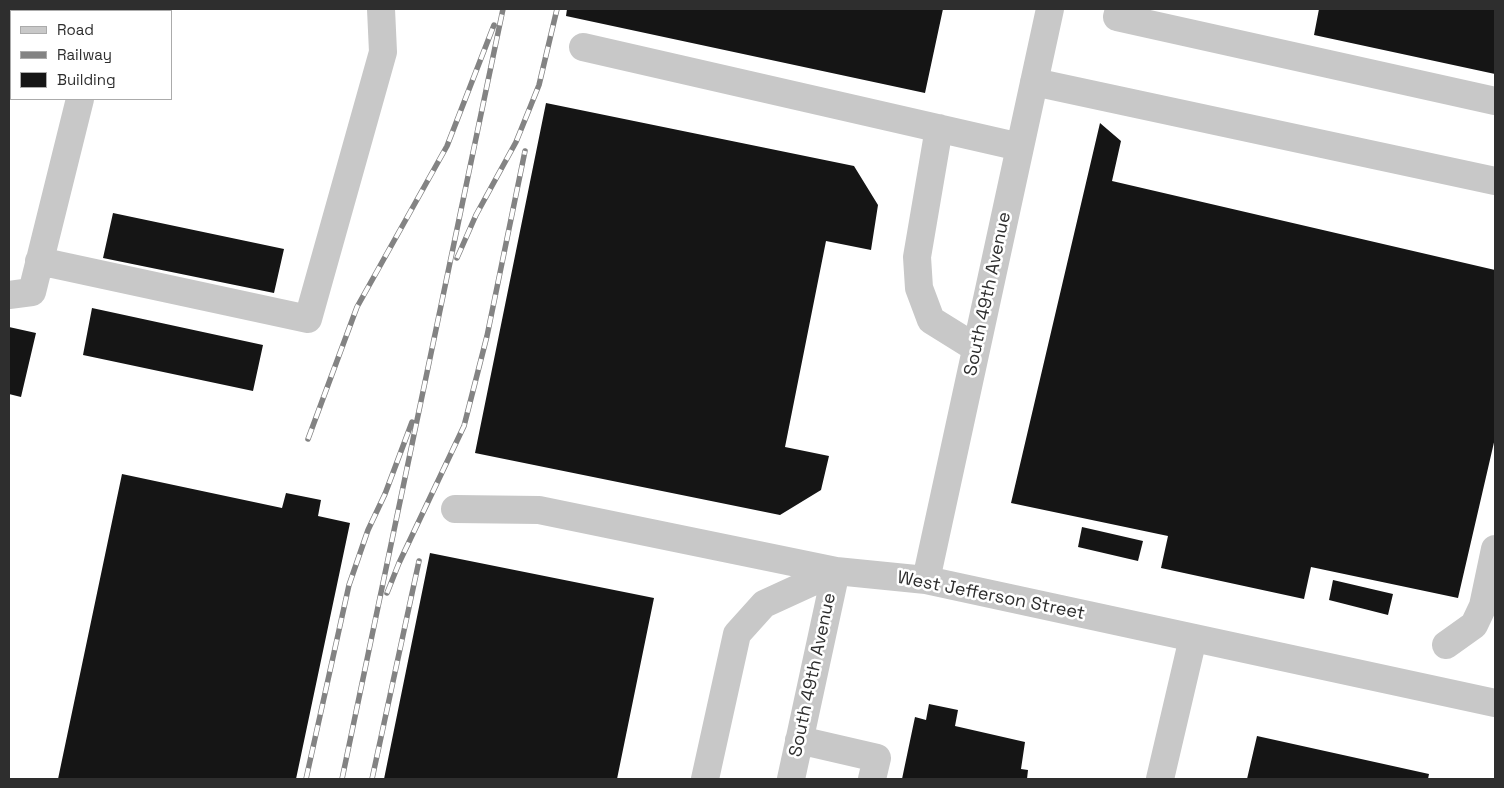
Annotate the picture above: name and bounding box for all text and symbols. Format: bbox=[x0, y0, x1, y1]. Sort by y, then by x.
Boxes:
legend bbox=[10, 10, 172, 100]
text: Road bbox=[57, 20, 94, 39]
text: Railway bbox=[57, 45, 112, 64]
text: Building bbox=[57, 70, 116, 89]
street label: South 49th Avenue bbox=[960, 210, 1016, 378]
street label: West Jefferson Street bbox=[895, 567, 1087, 625]
street label: South 49th Avenue bbox=[785, 591, 841, 759]

